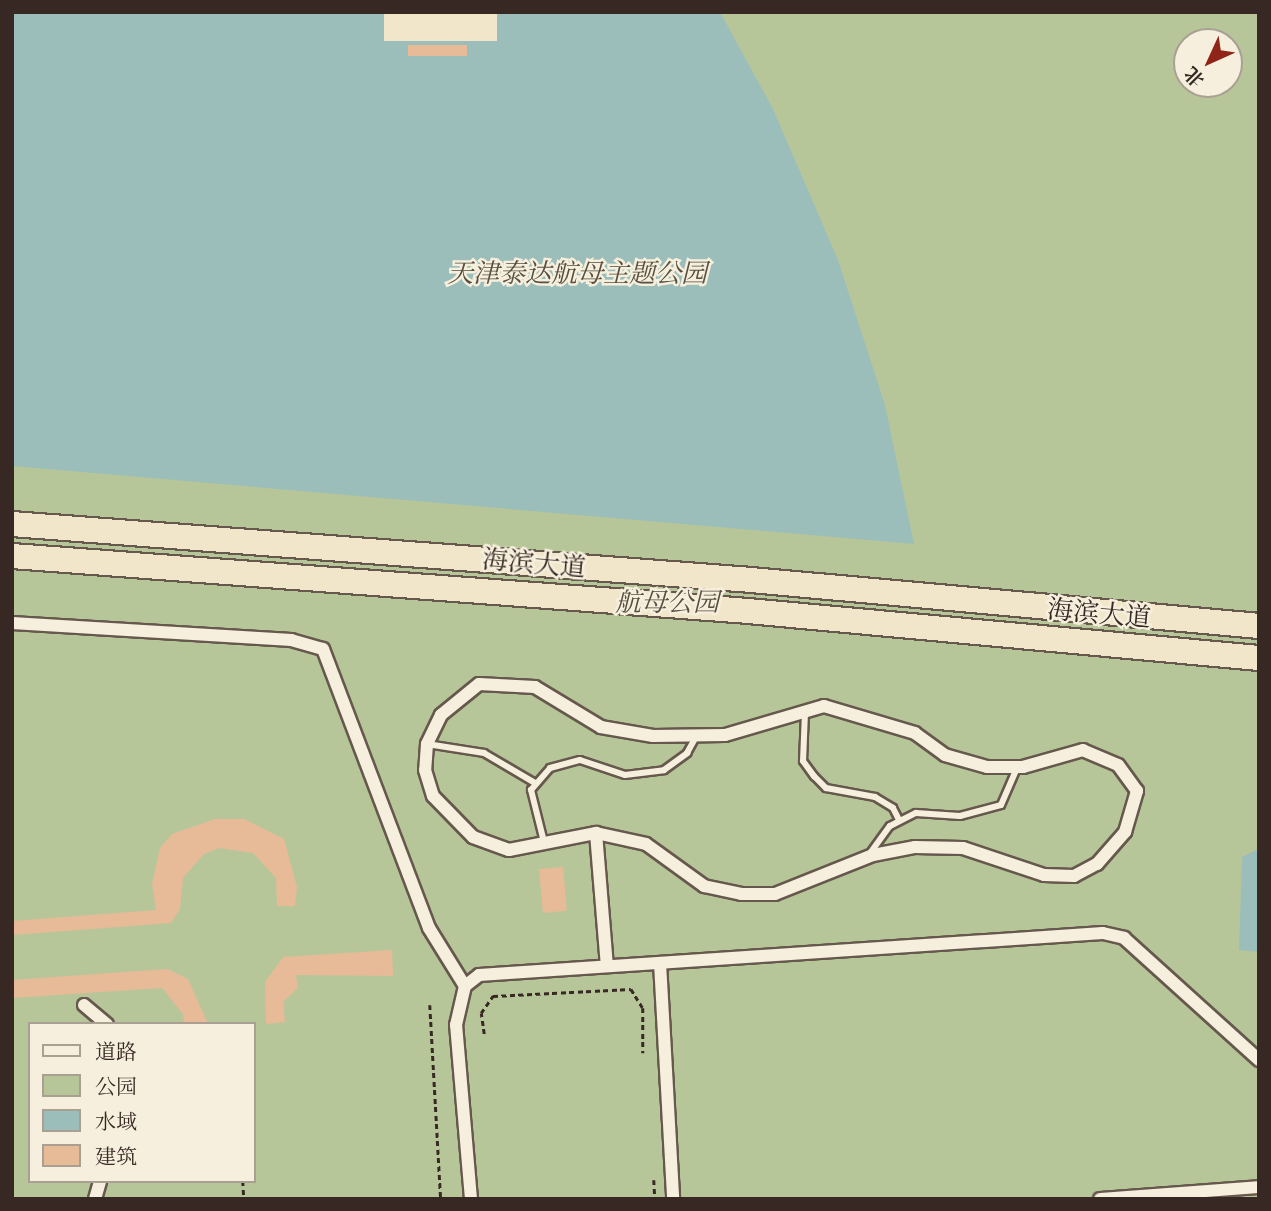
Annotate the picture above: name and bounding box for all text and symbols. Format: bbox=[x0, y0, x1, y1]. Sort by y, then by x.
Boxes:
north arrow bbox=[1173, 28, 1243, 98]
text: 北 bbox=[1179, 61, 1210, 92]
park label: 天津泰达航母主题公园 bbox=[447, 258, 707, 290]
street label: 海滨大道 bbox=[481, 544, 587, 584]
park label: 航母公园 bbox=[615, 587, 719, 619]
street label: 海滨大道 bbox=[1046, 594, 1152, 634]
legend bbox=[28, 1022, 256, 1183]
text: 道路 bbox=[95, 1038, 137, 1067]
text: 公园 bbox=[95, 1073, 137, 1102]
text: 水域 bbox=[95, 1108, 137, 1137]
text: 建筑 bbox=[95, 1143, 137, 1172]

